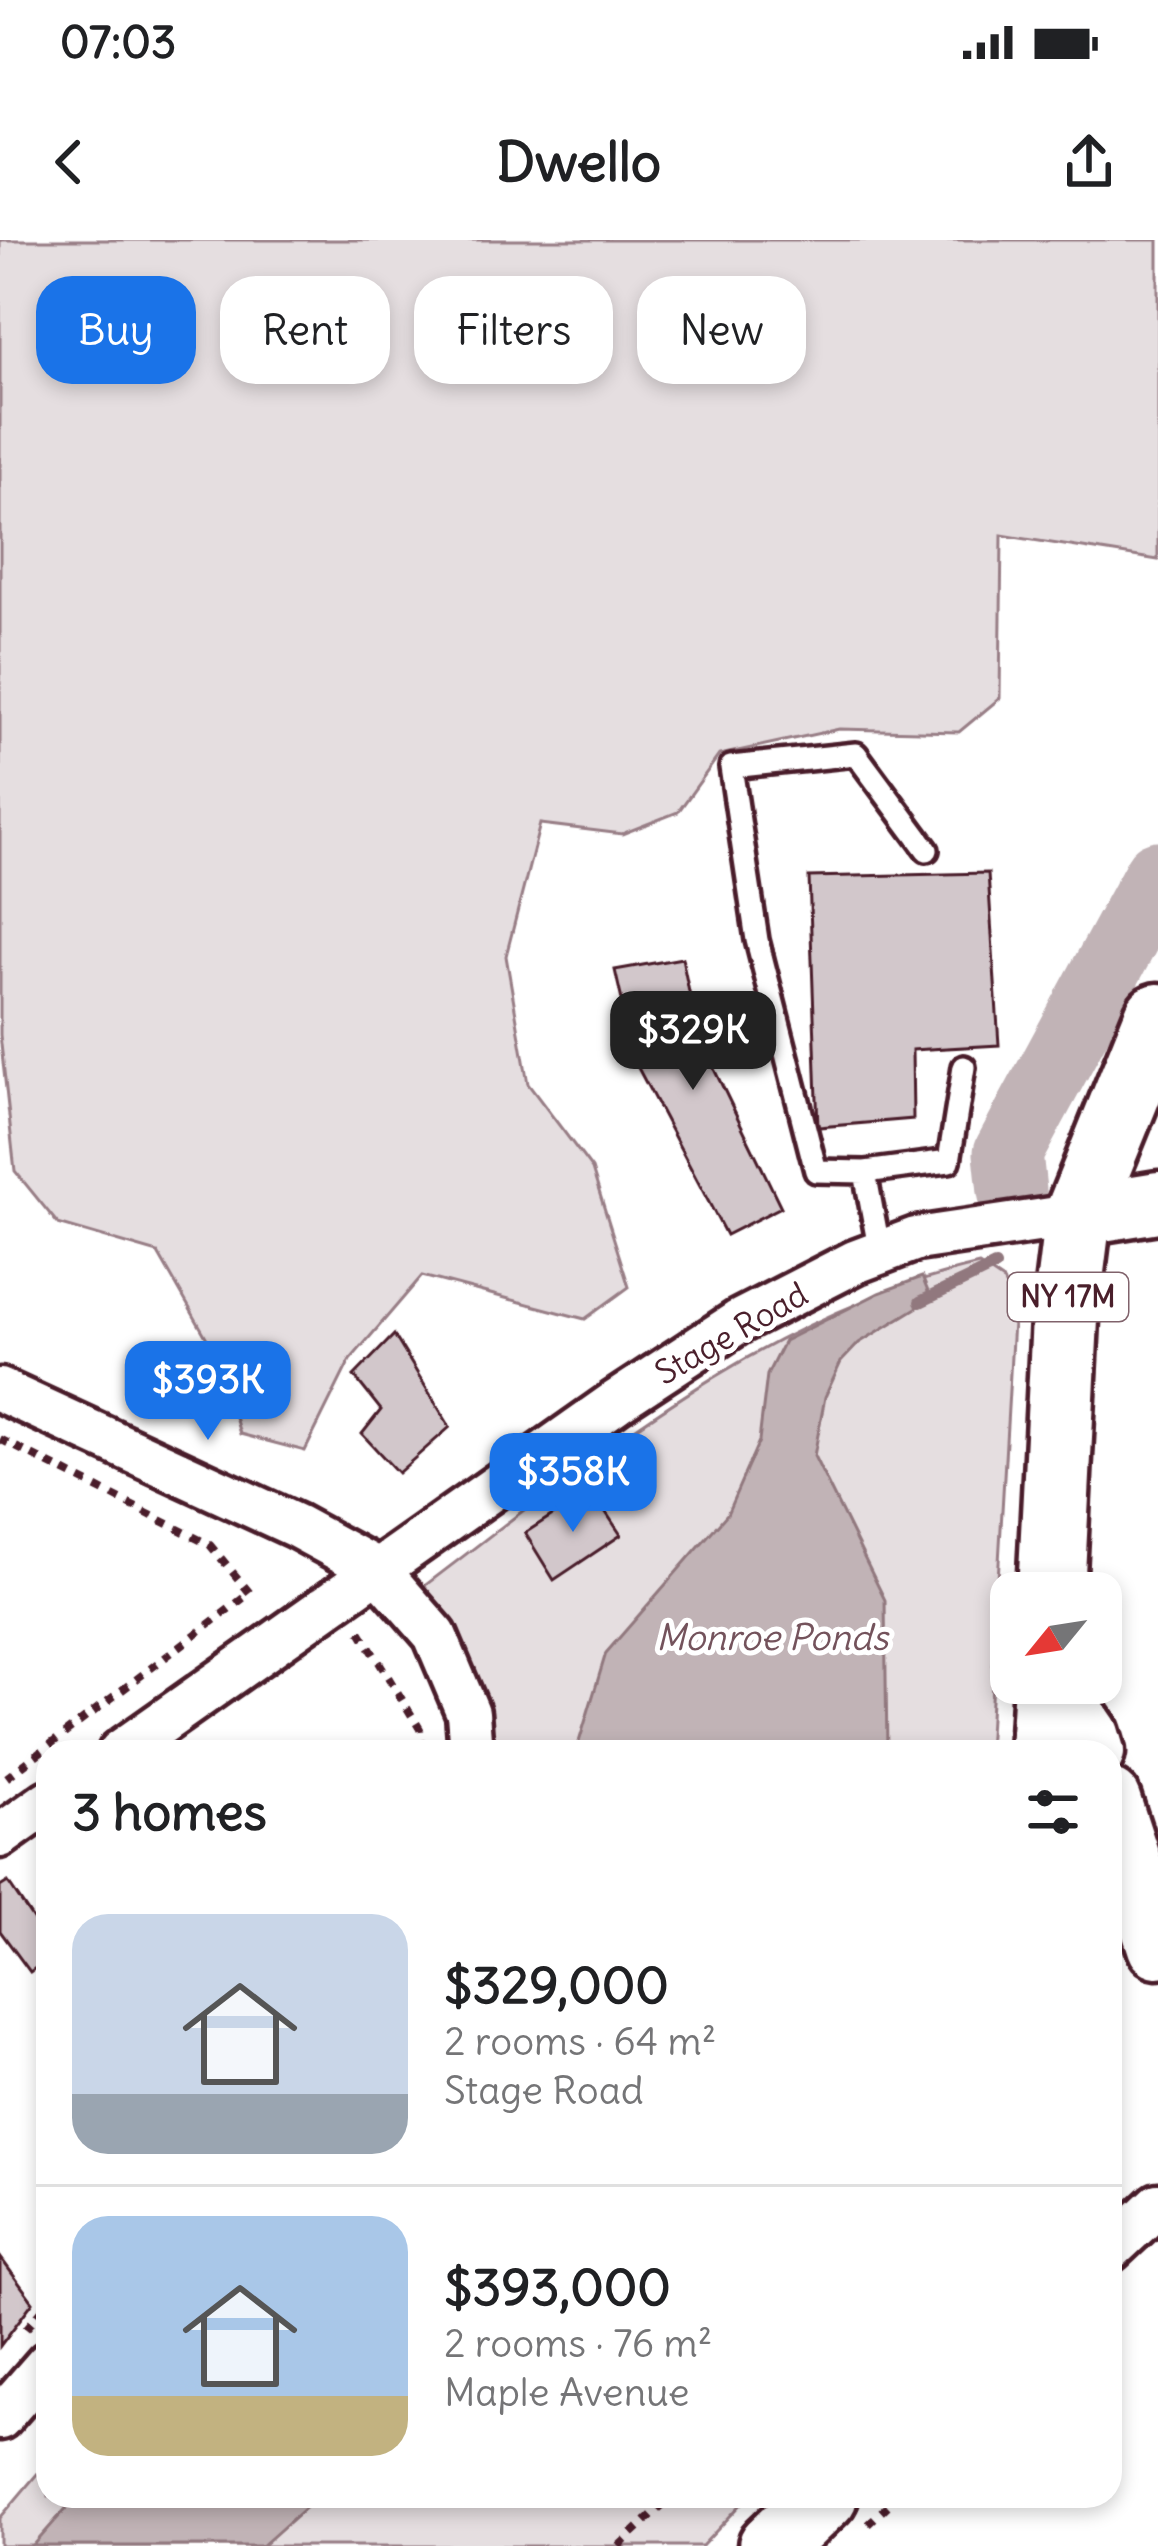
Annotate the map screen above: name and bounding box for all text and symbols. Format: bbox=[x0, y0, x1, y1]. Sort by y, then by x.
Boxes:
text: 07:03 bbox=[60, 14, 176, 70]
text: Dwello bbox=[497, 128, 661, 196]
icon: back bbox=[36, 129, 102, 195]
icon: share bbox=[1056, 129, 1122, 195]
chip: Buy bbox=[36, 276, 196, 384]
chip: Rent bbox=[220, 276, 390, 384]
chip: Filters bbox=[414, 276, 613, 384]
chip: New bbox=[637, 276, 806, 384]
pin: $329K bbox=[609, 991, 777, 1093]
text: $329K bbox=[637, 1005, 749, 1054]
street label: Stage Road bbox=[647, 1273, 815, 1393]
road number: NY 17M bbox=[1008, 1273, 1128, 1321]
pin: $393K bbox=[124, 1341, 292, 1443]
text: $393K bbox=[152, 1355, 264, 1404]
pin: $358K bbox=[489, 1433, 657, 1535]
text: $358K bbox=[517, 1447, 629, 1496]
north arrow bbox=[990, 1572, 1122, 1704]
map controls bbox=[990, 1572, 1122, 1704]
water label: Monroe Ponds bbox=[656, 1615, 891, 1660]
icon: filters bbox=[1020, 1779, 1086, 1845]
text: 3 homes bbox=[72, 1780, 267, 1844]
text: $329,000 bbox=[444, 1953, 669, 2017]
icon: home bbox=[168, 1962, 312, 2106]
text: 2 rooms · 64 m² bbox=[444, 2017, 716, 2066]
text: Stage Road bbox=[444, 2066, 644, 2115]
text: $393,000 bbox=[444, 2255, 671, 2319]
icon: home bbox=[168, 2264, 312, 2408]
text: 2 rooms · 76 m² bbox=[444, 2319, 712, 2368]
text: Maple Avenue bbox=[444, 2368, 690, 2417]

